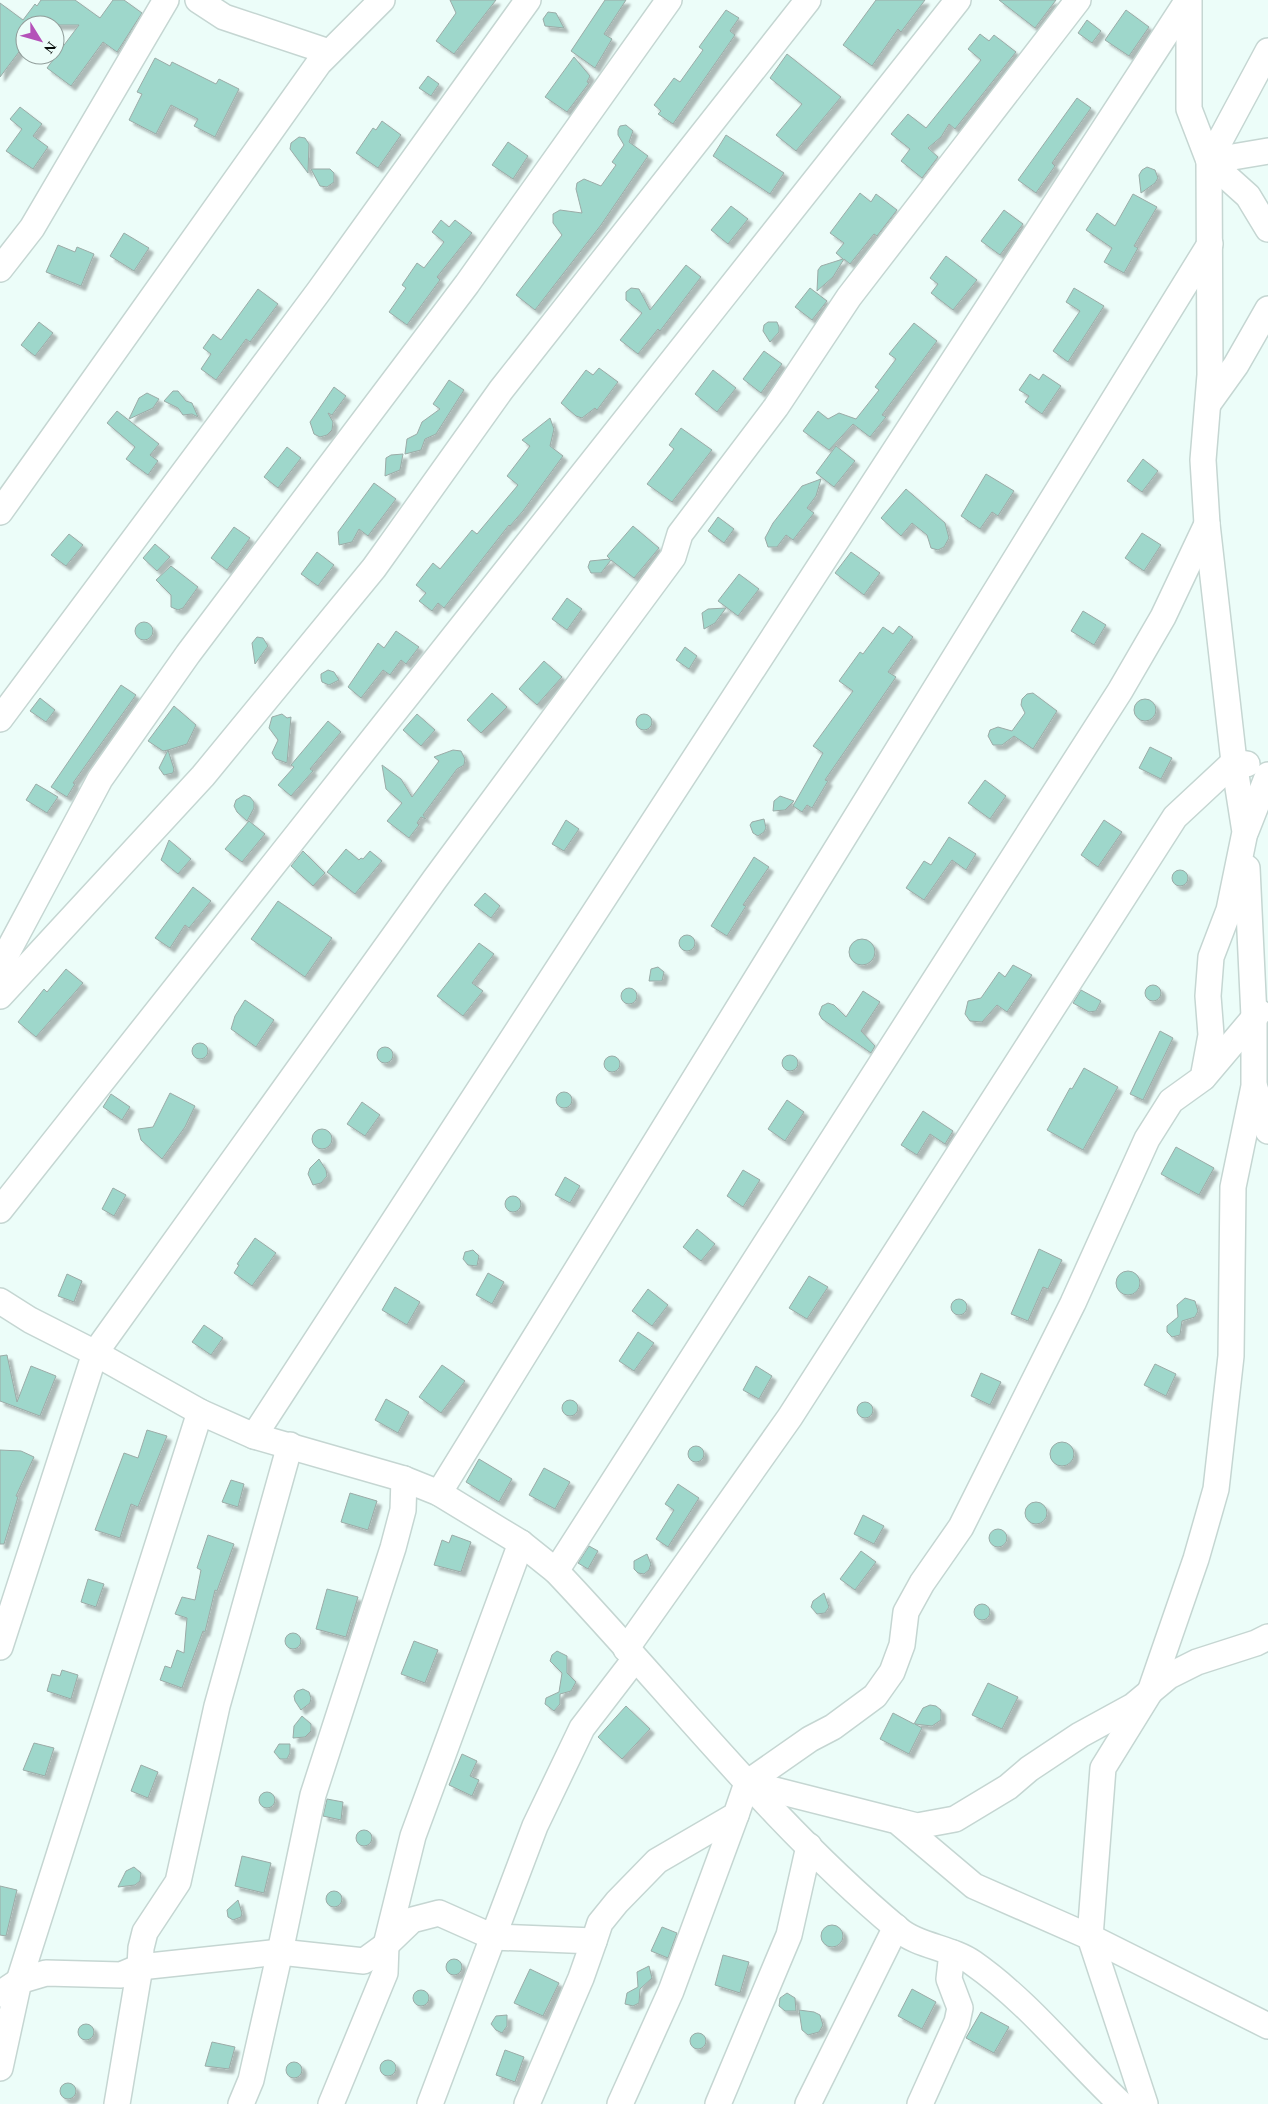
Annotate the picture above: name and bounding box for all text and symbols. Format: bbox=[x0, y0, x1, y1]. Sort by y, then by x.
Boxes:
north arrow bbox=[15, 15, 65, 65]
text: N bbox=[41, 39, 59, 56]

